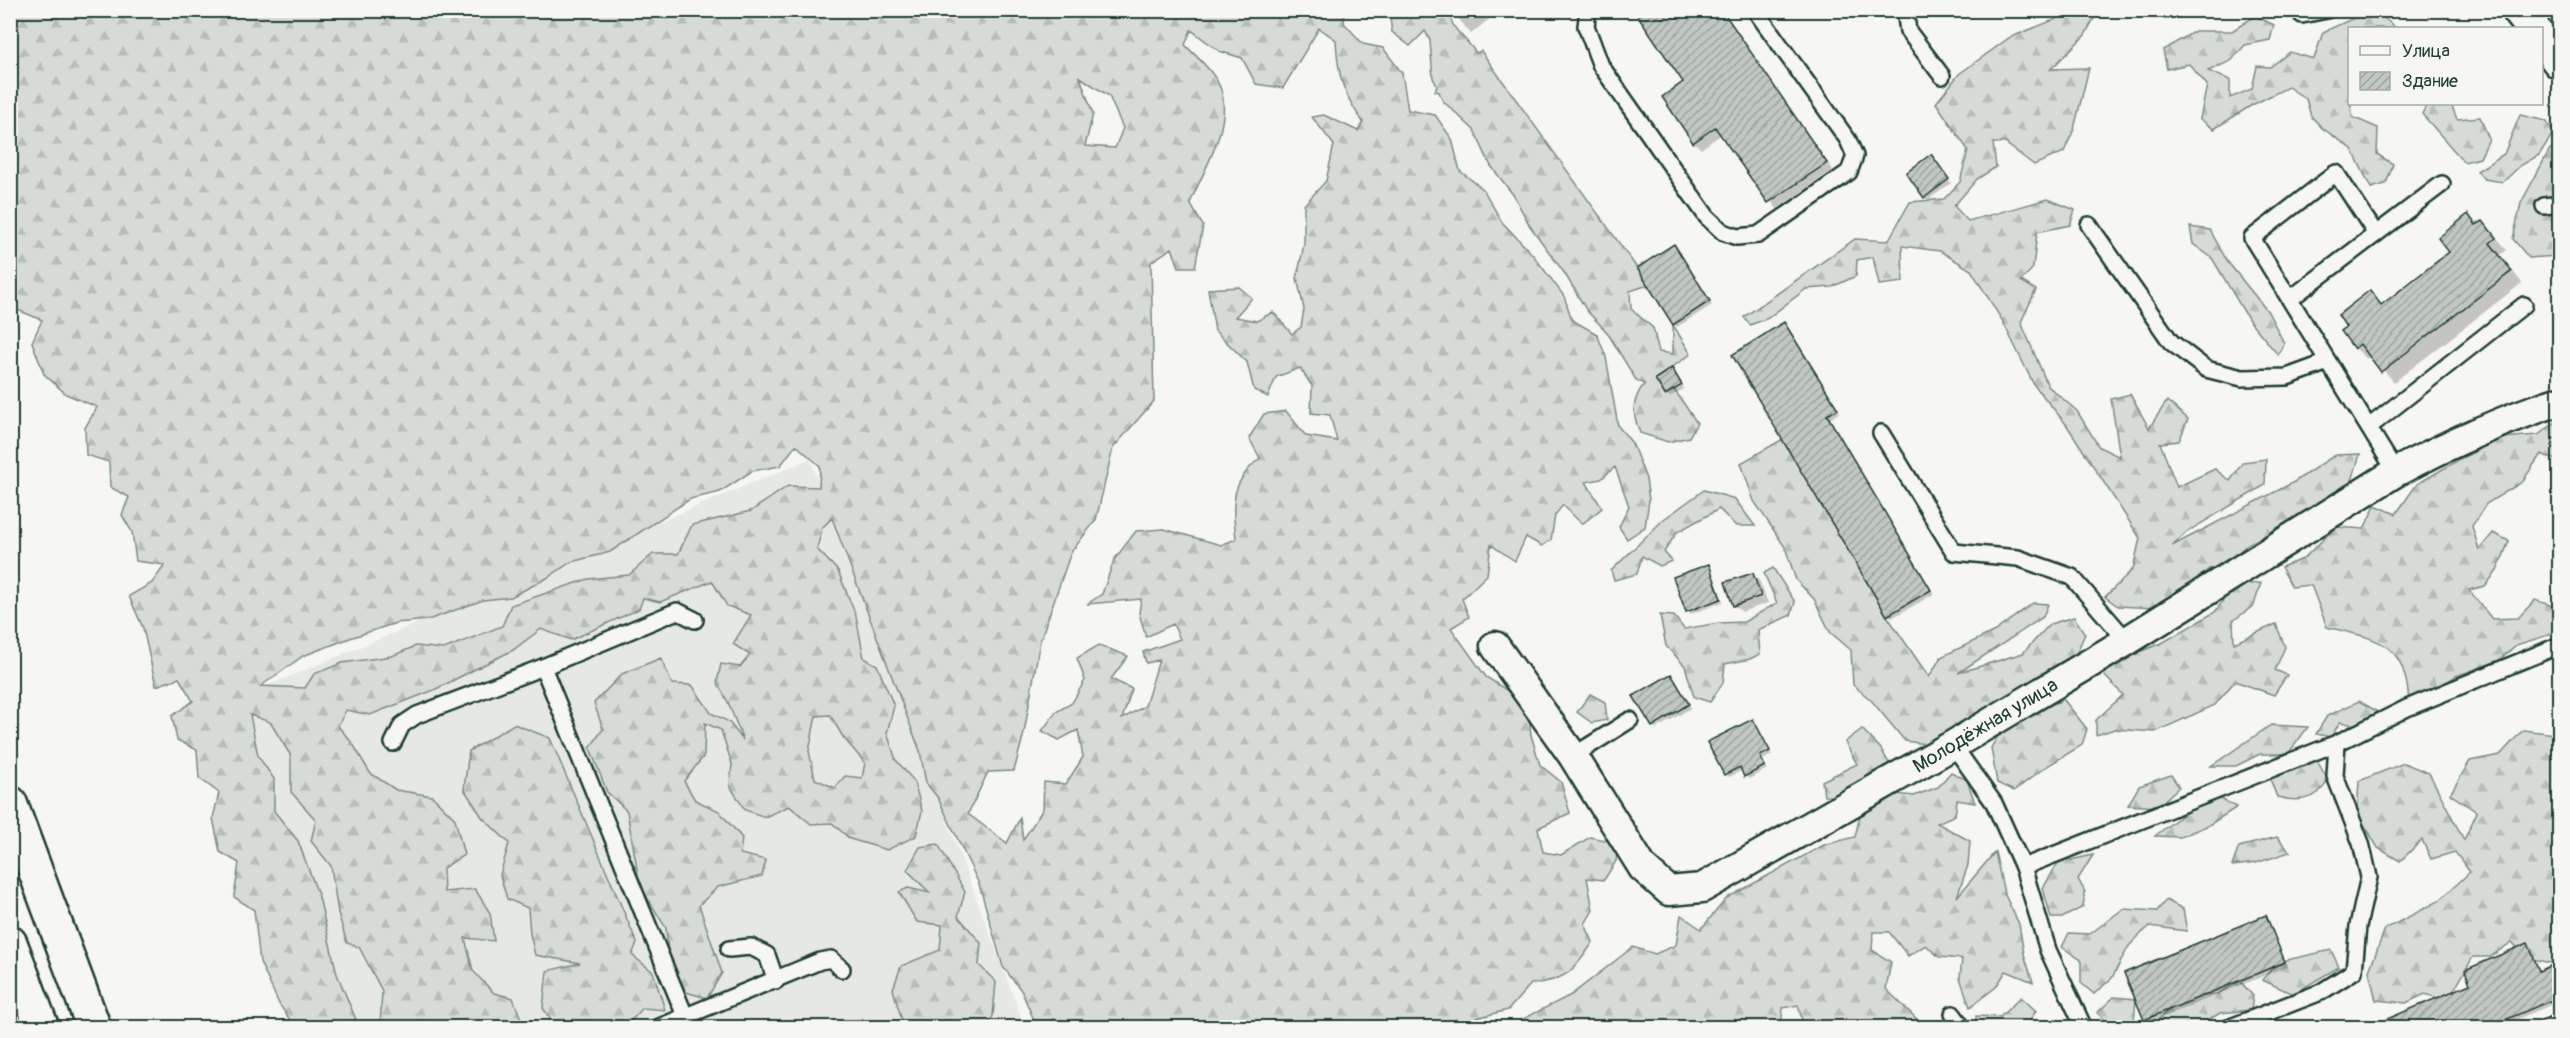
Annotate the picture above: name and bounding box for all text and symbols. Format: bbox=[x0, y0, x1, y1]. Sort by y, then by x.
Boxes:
legend bbox=[2348, 27, 2543, 105]
text: Улица bbox=[2402, 40, 2450, 63]
text: Здание bbox=[2402, 70, 2458, 93]
street label: Молодёжная улица bbox=[1908, 672, 2062, 779]

